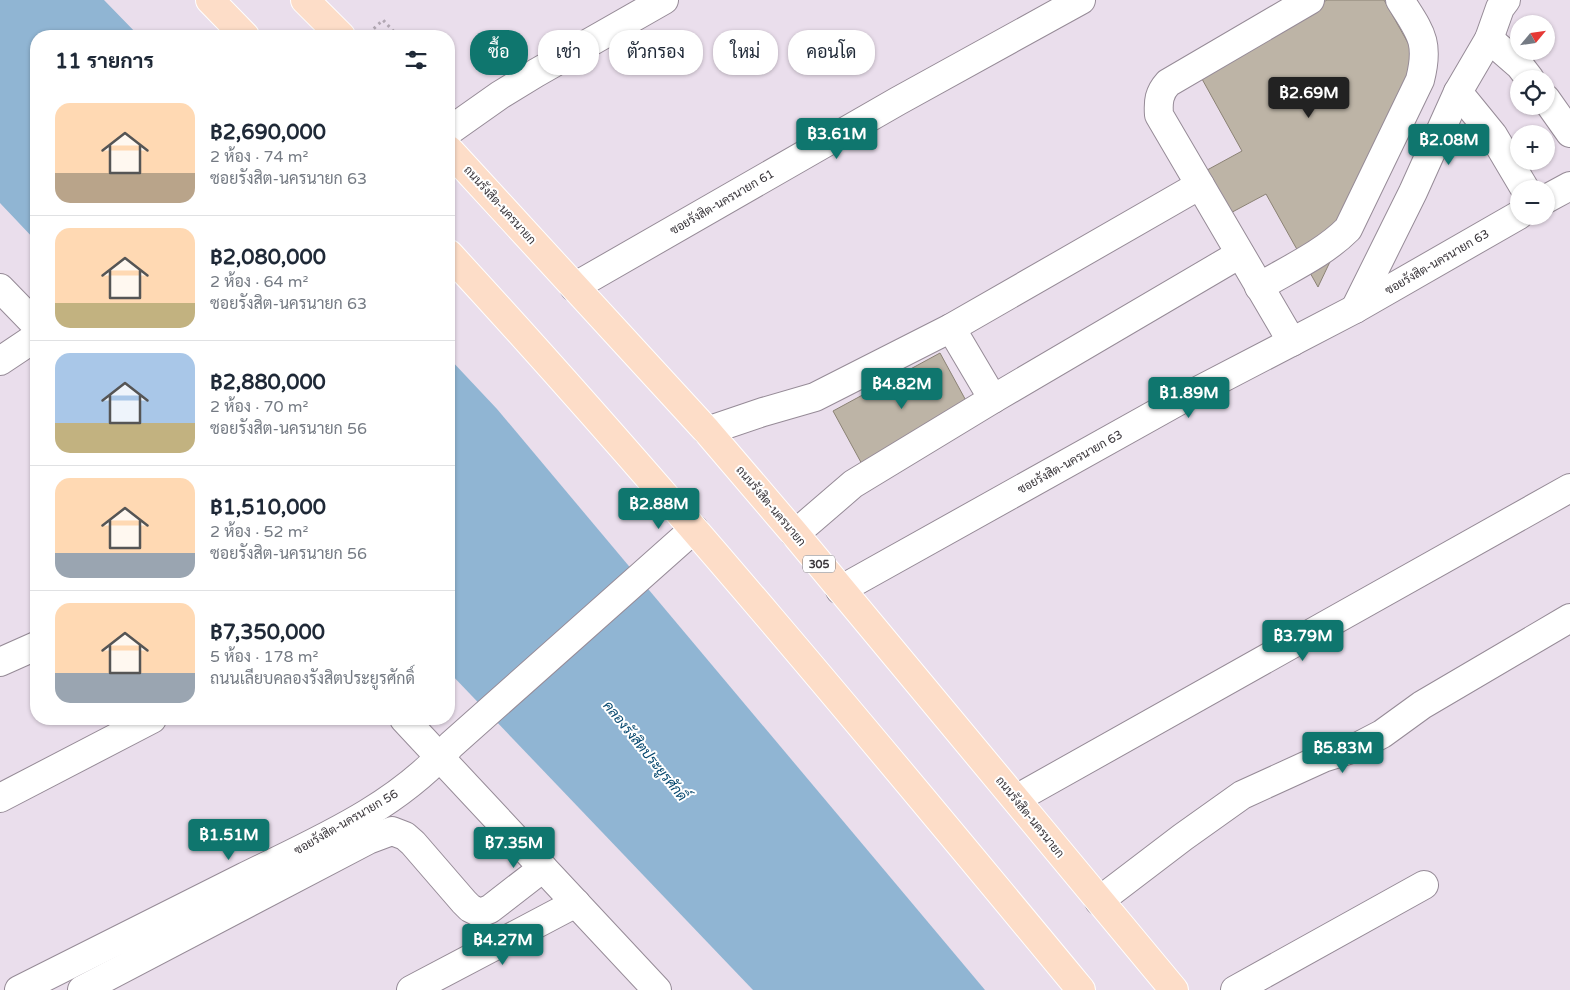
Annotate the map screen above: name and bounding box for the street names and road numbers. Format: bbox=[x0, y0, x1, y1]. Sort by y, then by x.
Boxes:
street label: ถนนรังสิต-นครนายก bbox=[461, 163, 539, 247]
street label: ซอยรังสิต-นครนายก 61 bbox=[667, 166, 777, 238]
street label: ซอยรังสิต-นครนายก 63 bbox=[1382, 226, 1492, 298]
street label: ซอยรังสิต-นครนายก 63 bbox=[1015, 427, 1125, 497]
street label: ถนนรังสิต-นครนายก bbox=[733, 463, 809, 549]
road number: 305 bbox=[803, 556, 835, 572]
street label: ถนนรังสิต-นครนายก bbox=[993, 774, 1067, 861]
street label: ซอยรังสิต-นครนายก 56 bbox=[291, 786, 401, 858]

